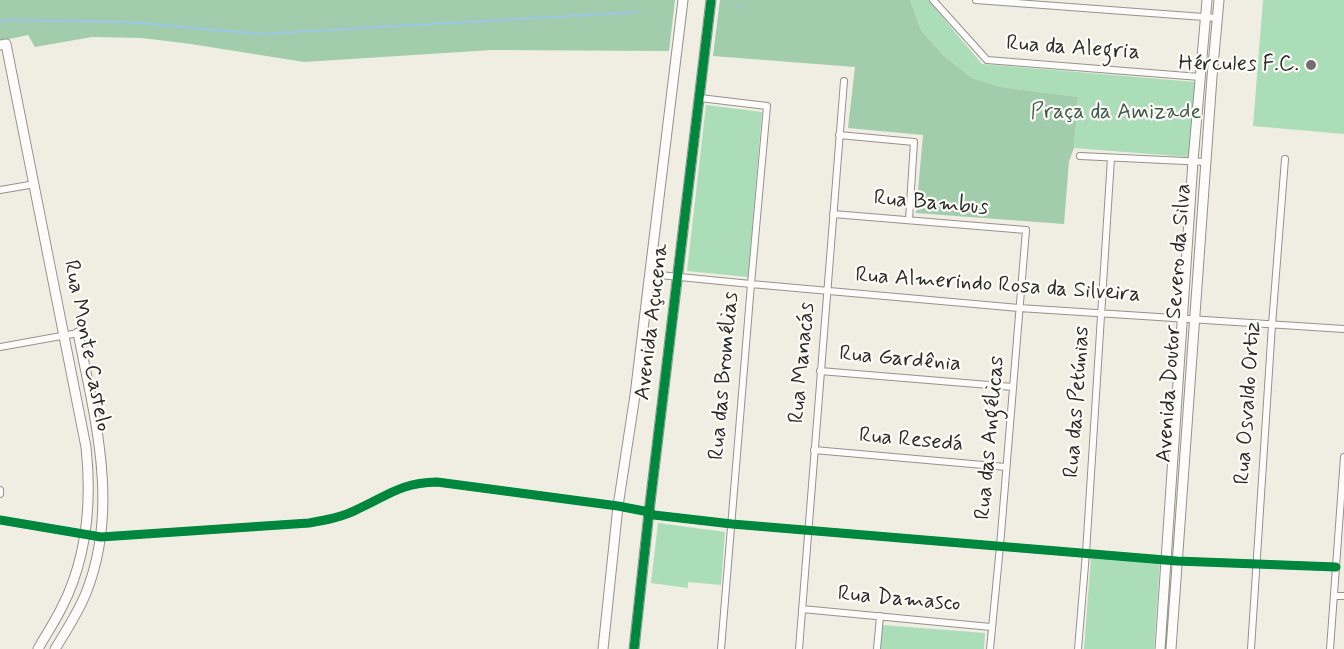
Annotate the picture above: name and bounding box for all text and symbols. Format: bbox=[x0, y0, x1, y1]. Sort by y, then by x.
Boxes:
street label: Rua da Alegria bbox=[1005, 31, 1141, 67]
place label: Hércules F.C. bbox=[1178, 52, 1299, 78]
marker: Hércules F.C. bbox=[1304, 58, 1318, 72]
park label: Praça da Amizade bbox=[1031, 100, 1201, 126]
street label: Avenida Doutor Severo da Silva bbox=[1152, 182, 1198, 464]
street label: Rua Bambus bbox=[872, 186, 990, 222]
street label: Avenida Açucena bbox=[630, 242, 676, 402]
street label: Rua Monte Castelo bbox=[56, 258, 116, 434]
street label: Rua Almerindo Rosa da Silveira bbox=[854, 263, 1142, 309]
street label: Rua das Bromélias bbox=[704, 291, 746, 461]
street label: Rua Manacás bbox=[785, 301, 821, 425]
street label: Rua Osvaldo Ortiz bbox=[1230, 320, 1268, 486]
street label: Rua das Petúnias bbox=[1060, 325, 1096, 479]
street label: Rua Gardênia bbox=[838, 342, 962, 378]
street label: Rua das Angélicas bbox=[971, 355, 1011, 521]
street label: Rua Resedá bbox=[858, 423, 964, 459]
street label: Rua Damasco bbox=[836, 581, 962, 619]

